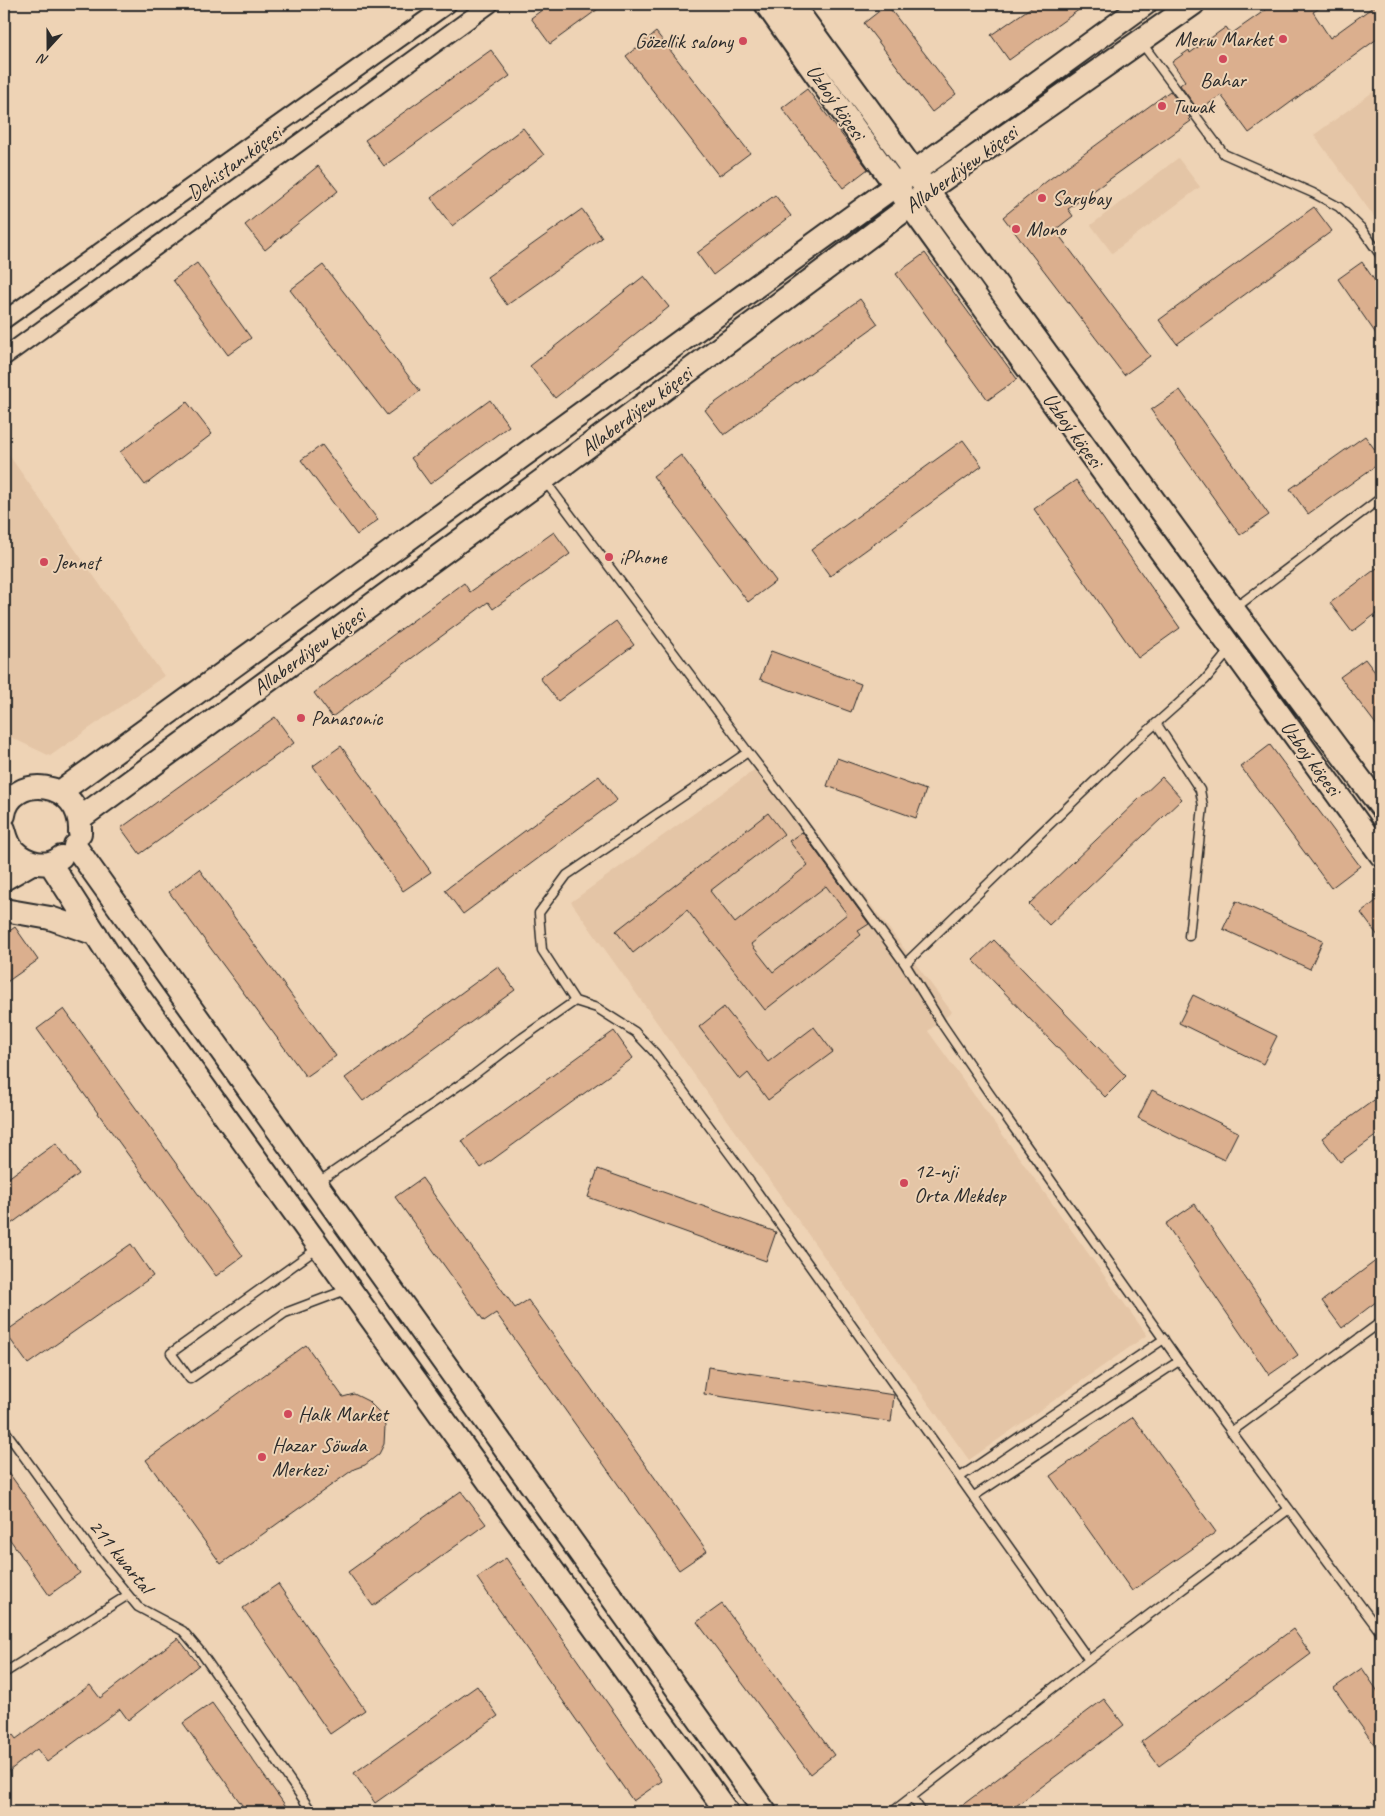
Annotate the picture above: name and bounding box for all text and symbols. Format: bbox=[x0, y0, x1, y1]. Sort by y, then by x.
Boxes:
north arrow bbox=[22, 22, 72, 72]
place label: Merw Market bbox=[1175, 26, 1275, 52]
place label: Gözellik salony bbox=[635, 28, 735, 54]
marker: Merw Market bbox=[1277, 33, 1289, 45]
marker: Gözellik salony bbox=[737, 35, 749, 47]
text: N bbox=[34, 49, 51, 69]
marker: Bahar bbox=[1217, 53, 1229, 65]
street label: Uzboý köçesi bbox=[801, 59, 873, 147]
place label: Bahar bbox=[1200, 67, 1247, 93]
place label: Tuwak bbox=[1172, 93, 1216, 119]
marker: Tuwak bbox=[1156, 100, 1168, 112]
street label: Dehistan köçesi bbox=[182, 118, 289, 206]
street label: Allaberdiýew köçesi bbox=[900, 118, 1025, 219]
place label: Sarybay bbox=[1052, 185, 1112, 211]
marker: Sarybay bbox=[1036, 192, 1048, 204]
place label: Mono bbox=[1026, 216, 1068, 242]
marker: Mono bbox=[1010, 223, 1022, 235]
street label: Allaberdiýew köçesi bbox=[575, 359, 699, 461]
street label: Uzboý köçesi bbox=[1037, 387, 1111, 475]
place label: iPhone bbox=[619, 544, 667, 570]
place label: Jennet bbox=[53, 549, 103, 575]
marker: iPhone bbox=[603, 551, 615, 563]
marker: Jennet bbox=[38, 556, 50, 568]
street label: Allaberdiýew köçesi bbox=[248, 600, 373, 701]
place label: Panasonic bbox=[311, 705, 384, 731]
marker: Panasonic bbox=[295, 712, 307, 724]
street label: Uzboý köçesi bbox=[1275, 715, 1349, 803]
place label: 12-nji Orta Mekdep bbox=[914, 1158, 1007, 1208]
marker: 12-nji Orta Mekdep bbox=[898, 1177, 910, 1189]
place label: Halk Market bbox=[298, 1401, 390, 1427]
marker: Halk Market bbox=[282, 1408, 294, 1420]
place label: Hazar Söwda Merkezi bbox=[272, 1432, 368, 1482]
marker: Hazar Söwda Merkezi bbox=[256, 1451, 268, 1463]
street label: 211 kwartal bbox=[83, 1514, 161, 1601]

